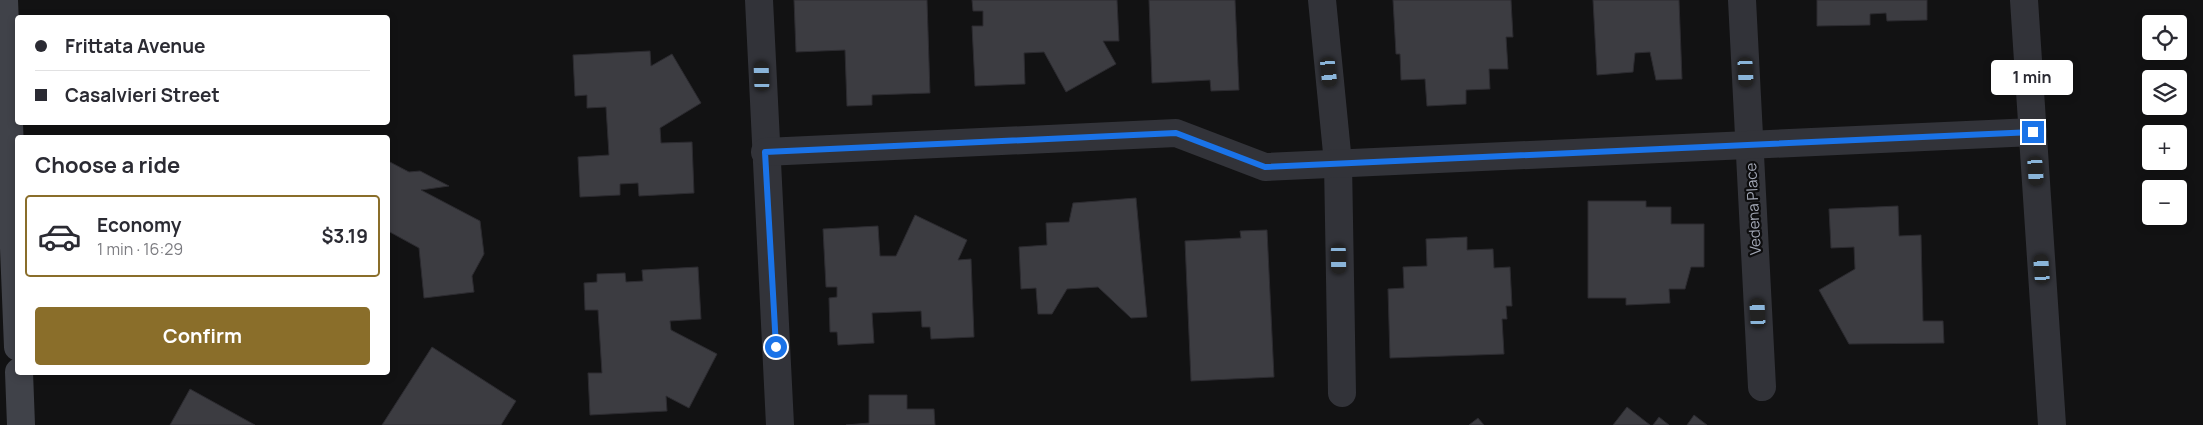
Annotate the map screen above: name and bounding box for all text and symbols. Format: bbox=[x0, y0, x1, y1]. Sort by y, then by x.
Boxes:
map controls bbox=[2142, 15, 2187, 225]
button: locate bbox=[2142, 15, 2187, 60]
text: Frittata Avenue bbox=[65, 33, 206, 59]
car bbox=[1319, 56, 1338, 88]
car bbox=[1737, 57, 1754, 87]
callout: 1 min bbox=[1992, 59, 2074, 94]
car bbox=[753, 61, 770, 91]
text: 1 min bbox=[2012, 66, 2052, 88]
button: layers bbox=[2142, 70, 2187, 115]
text: Casalvieri Street bbox=[65, 82, 220, 108]
route end bbox=[2022, 121, 2044, 143]
button: + bbox=[2142, 125, 2187, 170]
text: Choose a ride bbox=[35, 150, 180, 180]
car bbox=[2027, 156, 2044, 186]
street label: Vedena Place bbox=[1740, 162, 1766, 256]
button: − bbox=[2142, 180, 2187, 225]
text: Economy bbox=[97, 212, 181, 238]
icon: car bbox=[37, 214, 82, 259]
text: $3.19 bbox=[321, 223, 368, 249]
text: 1 min · 16:29 bbox=[97, 238, 183, 260]
car bbox=[1331, 244, 1346, 274]
car bbox=[2033, 254, 2050, 284]
car bbox=[1749, 298, 1766, 328]
button: Confirm bbox=[35, 307, 370, 365]
route start bbox=[765, 336, 787, 358]

